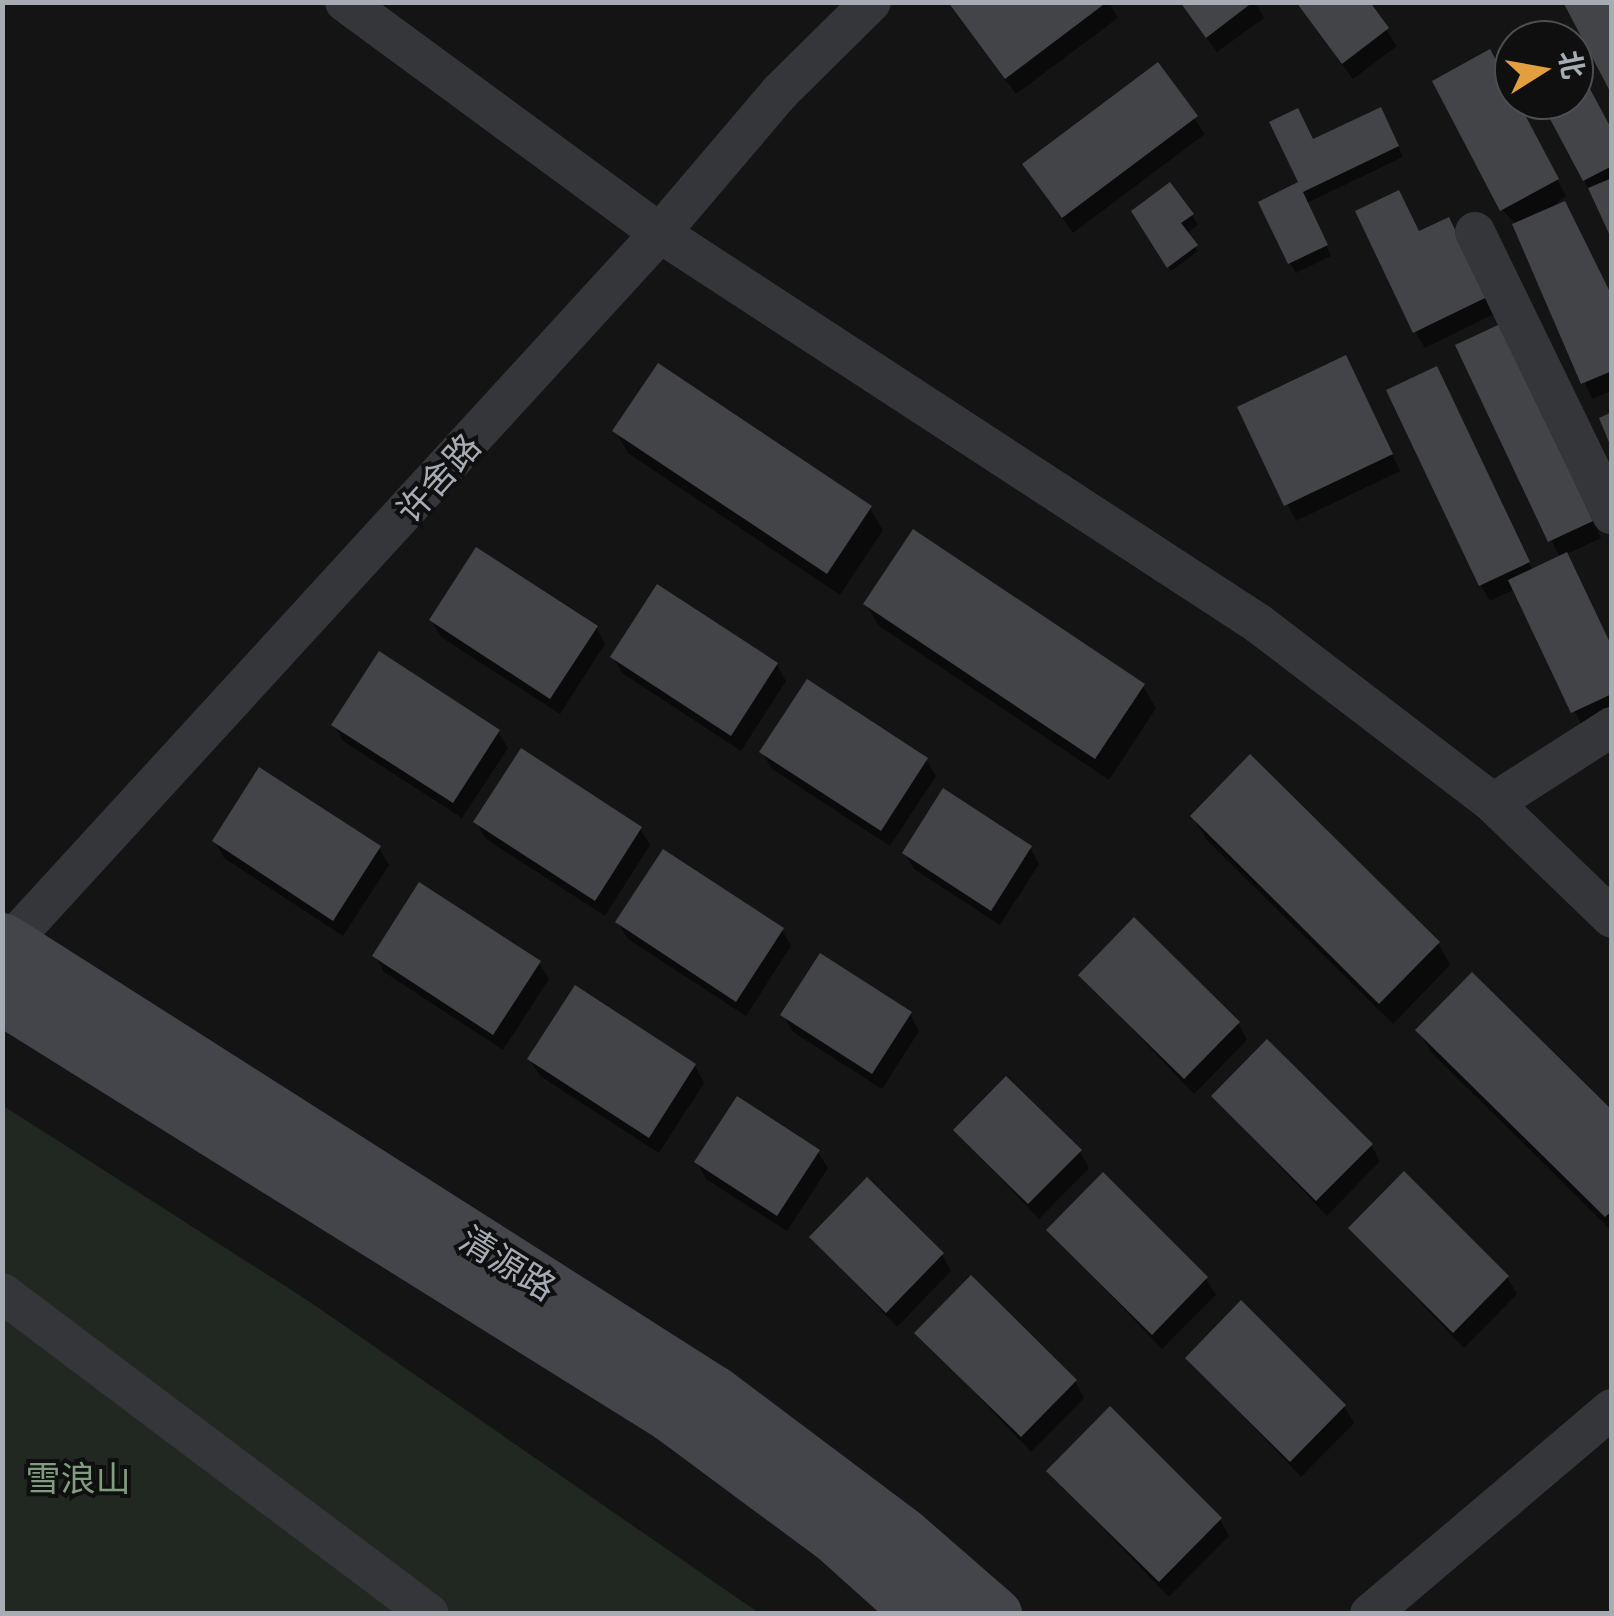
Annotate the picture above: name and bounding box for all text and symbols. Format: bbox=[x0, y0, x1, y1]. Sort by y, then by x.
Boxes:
north arrow bbox=[1494, 20, 1594, 120]
text: 北 bbox=[1551, 47, 1593, 82]
street label: 许舍路 bbox=[387, 425, 489, 531]
street label: 清源路 bbox=[452, 1217, 564, 1309]
park label: 雪浪山 bbox=[26, 1457, 130, 1499]

